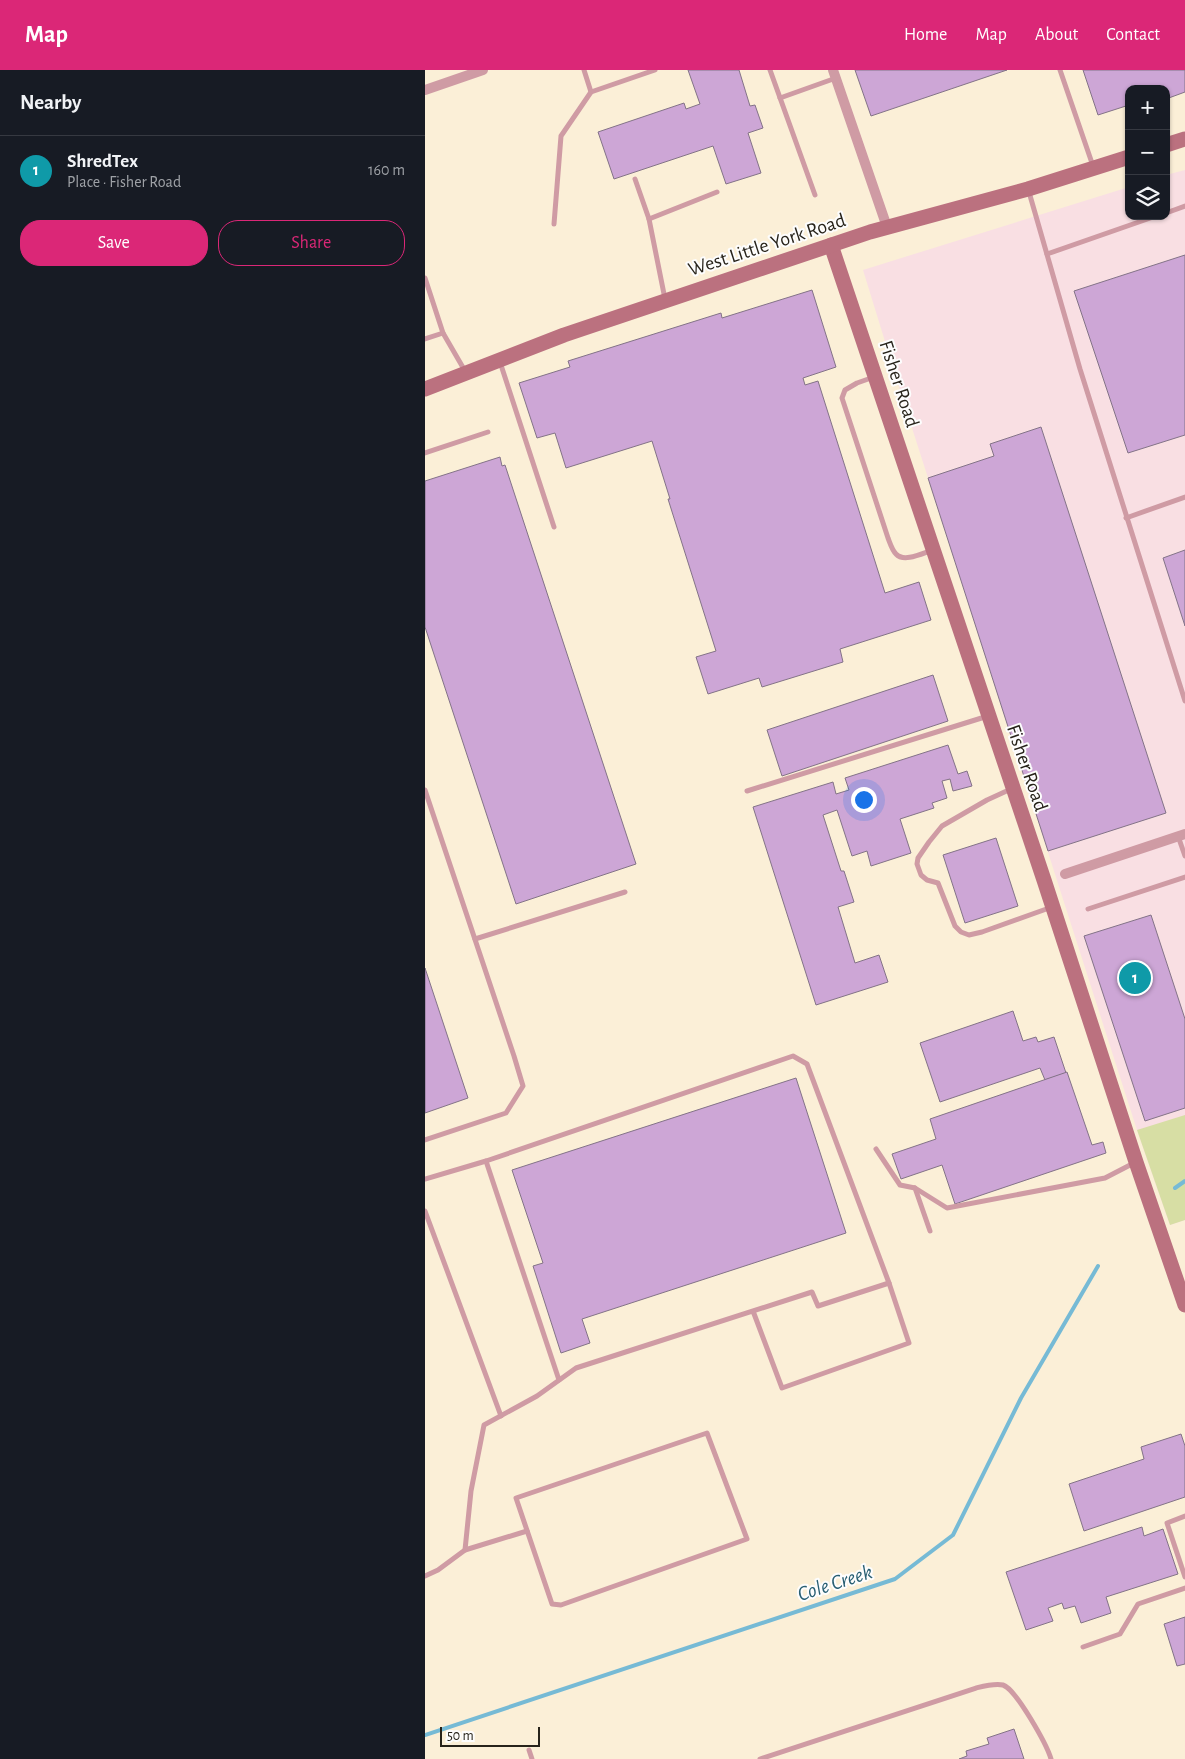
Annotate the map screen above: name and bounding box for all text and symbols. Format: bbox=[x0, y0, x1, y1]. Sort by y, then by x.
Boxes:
text: Map bbox=[25, 23, 68, 47]
text: Home bbox=[904, 26, 947, 44]
text: Map bbox=[975, 26, 1007, 44]
text: About bbox=[1035, 26, 1078, 44]
text: Contact bbox=[1106, 26, 1160, 44]
map controls bbox=[1125, 85, 1170, 220]
button: + bbox=[1125, 85, 1170, 130]
text: Nearby bbox=[20, 92, 81, 113]
button: − bbox=[1125, 130, 1170, 175]
text: ShredTex bbox=[67, 152, 138, 171]
text: 1 bbox=[33, 162, 39, 178]
text: 160 m bbox=[368, 162, 405, 178]
text: Place · Fisher Road bbox=[67, 174, 181, 190]
button: layers bbox=[1125, 175, 1170, 220]
street label: West Little York Road bbox=[686, 210, 848, 280]
button: Save bbox=[20, 220, 208, 266]
button: Share bbox=[218, 220, 405, 266]
street label: Fisher Road bbox=[876, 338, 922, 430]
street label: Fisher Road bbox=[1003, 722, 1051, 814]
your location bbox=[851, 787, 877, 813]
pin: 1 bbox=[1119, 959, 1151, 997]
water label: Cole Creek bbox=[795, 1561, 875, 1605]
scale bar bbox=[440, 1724, 540, 1747]
text: 50 m bbox=[447, 1729, 474, 1743]

